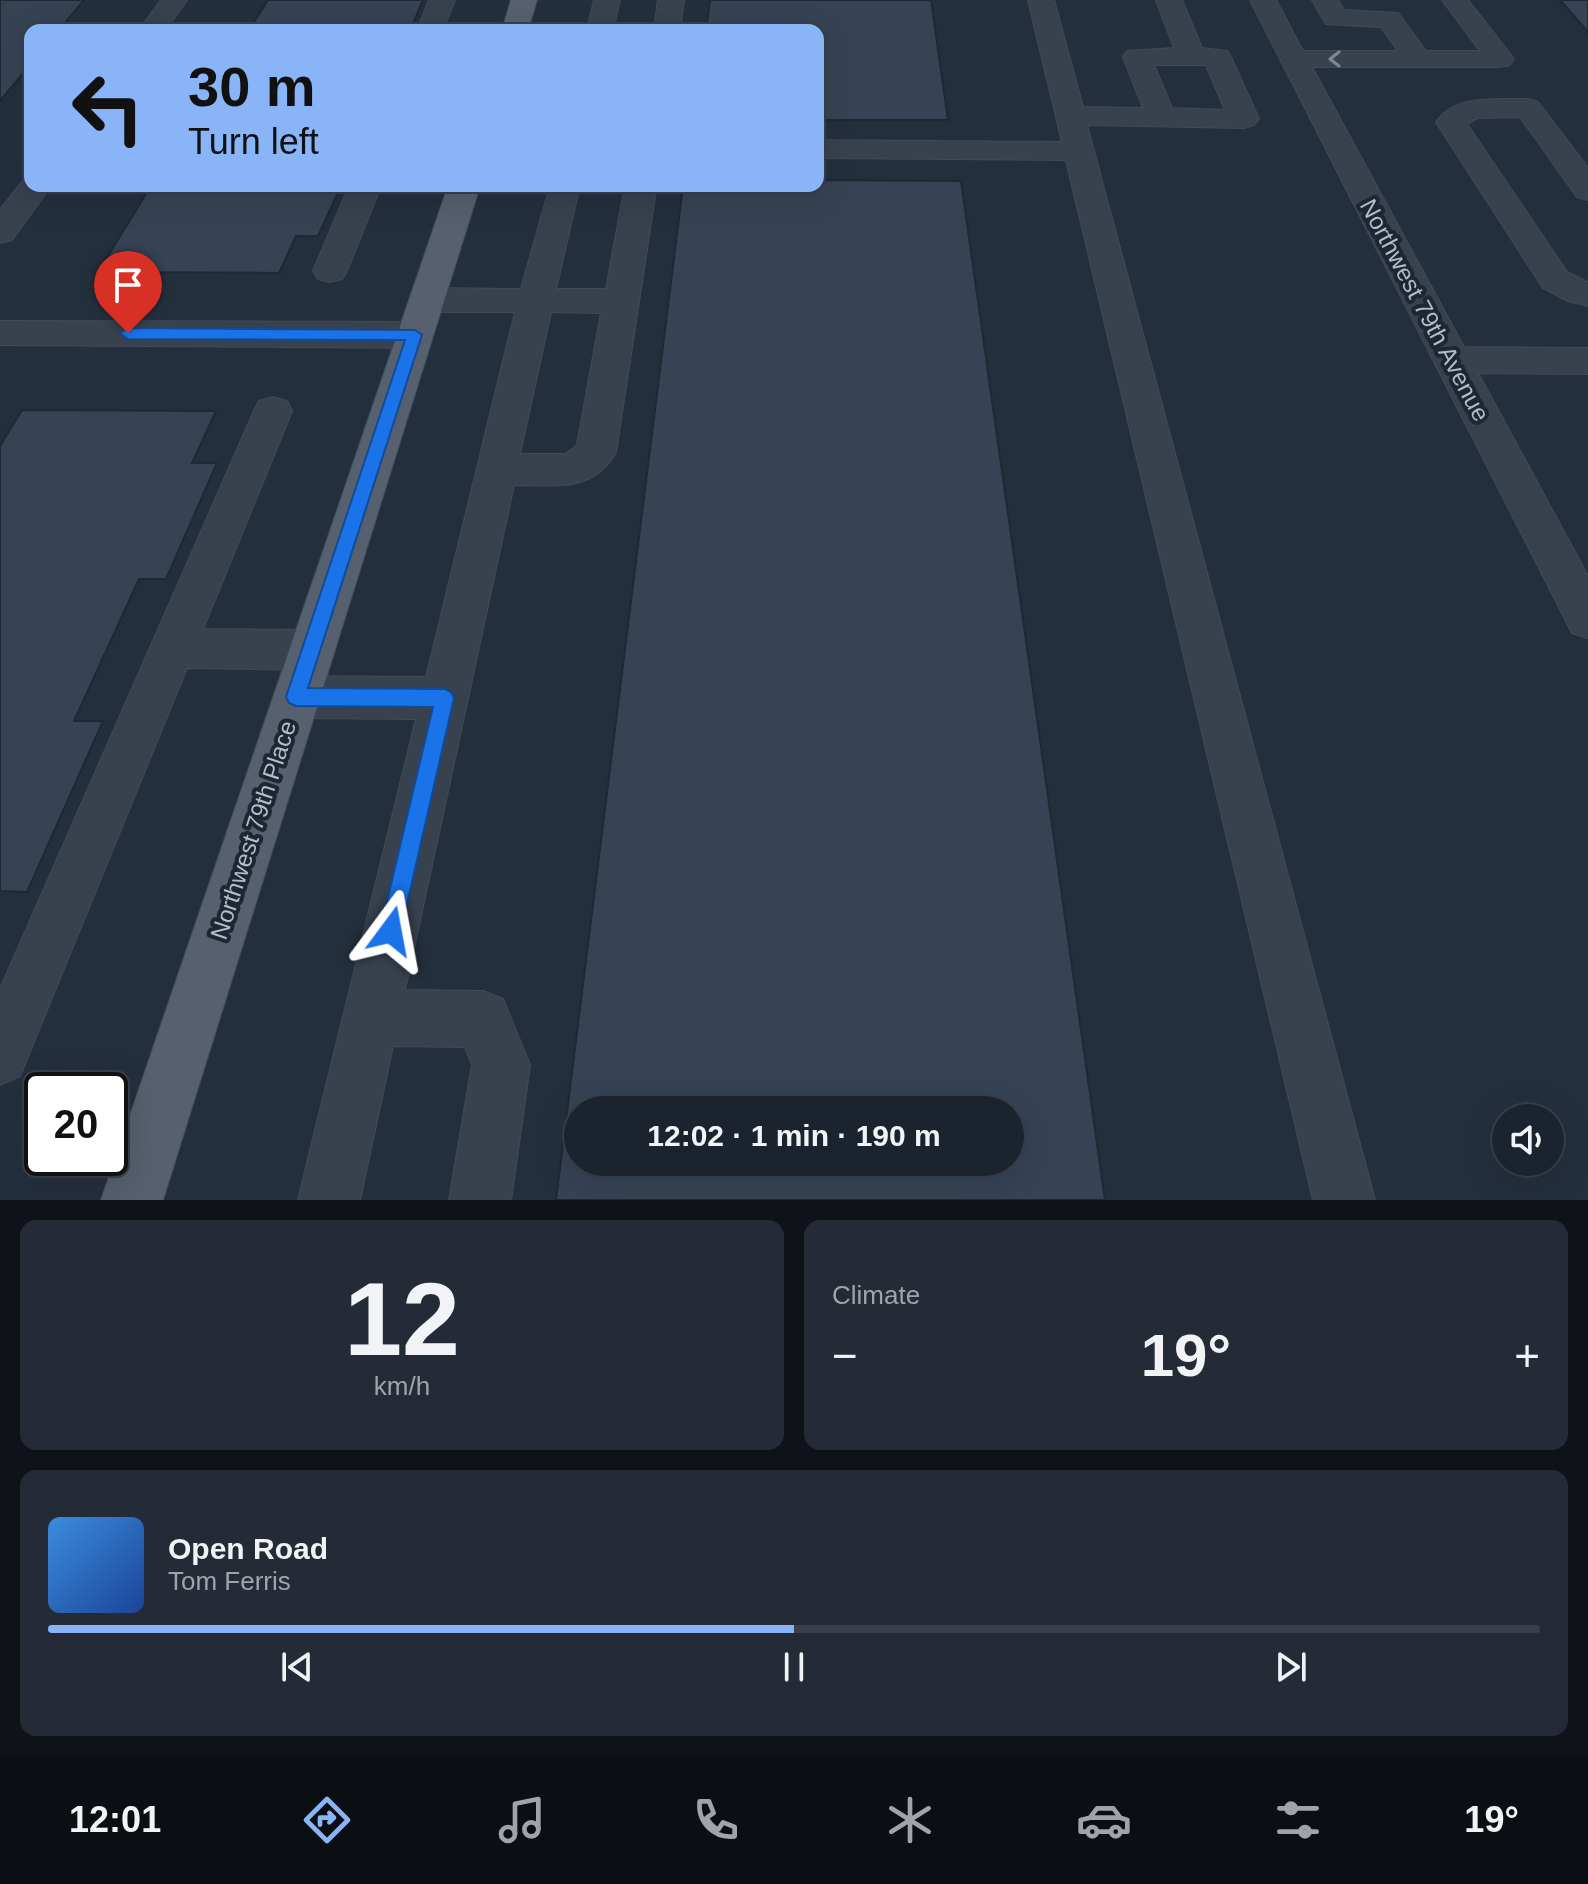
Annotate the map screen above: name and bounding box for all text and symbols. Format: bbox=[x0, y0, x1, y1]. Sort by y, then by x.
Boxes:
one-way arrow bbox=[1328, 50, 1341, 68]
text: 30 m bbox=[188, 55, 316, 118]
icon: left bbox=[56, 56, 160, 160]
text: Turn left bbox=[188, 121, 319, 162]
street label: Northwest 79th Avenue bbox=[1355, 194, 1495, 426]
pin bbox=[94, 251, 162, 333]
icon: arrive bbox=[106, 263, 150, 307]
street label: Northwest 79th Place bbox=[205, 717, 301, 943]
position arrow bbox=[349, 889, 433, 973]
speed limit sign: 20 bbox=[24, 1072, 128, 1176]
map controls bbox=[1492, 1104, 1564, 1176]
button: sound bbox=[1492, 1104, 1564, 1176]
text: 12:02 · 1 min · 190 m bbox=[647, 1119, 941, 1152]
text: 12 bbox=[344, 1261, 460, 1377]
text: Climate bbox=[832, 1280, 920, 1310]
text: 19° bbox=[1141, 1322, 1231, 1389]
text: − bbox=[832, 1331, 858, 1380]
text: + bbox=[1514, 1331, 1540, 1380]
text: km/h bbox=[374, 1371, 430, 1401]
text: Open Road bbox=[168, 1532, 328, 1565]
text: Tom Ferris bbox=[168, 1566, 291, 1596]
icon: previous bbox=[275, 1645, 319, 1689]
icon: pause bbox=[772, 1645, 816, 1689]
icon: next bbox=[1269, 1645, 1313, 1689]
icon: directions bbox=[299, 1792, 355, 1848]
icon: music bbox=[494, 1792, 550, 1848]
icon: phone bbox=[688, 1792, 744, 1848]
icon: climate bbox=[882, 1792, 938, 1848]
icon: car bbox=[1076, 1792, 1132, 1848]
icon: filters bbox=[1270, 1792, 1326, 1848]
text: 12:01 bbox=[69, 1799, 161, 1840]
text: 19° bbox=[1464, 1799, 1519, 1840]

